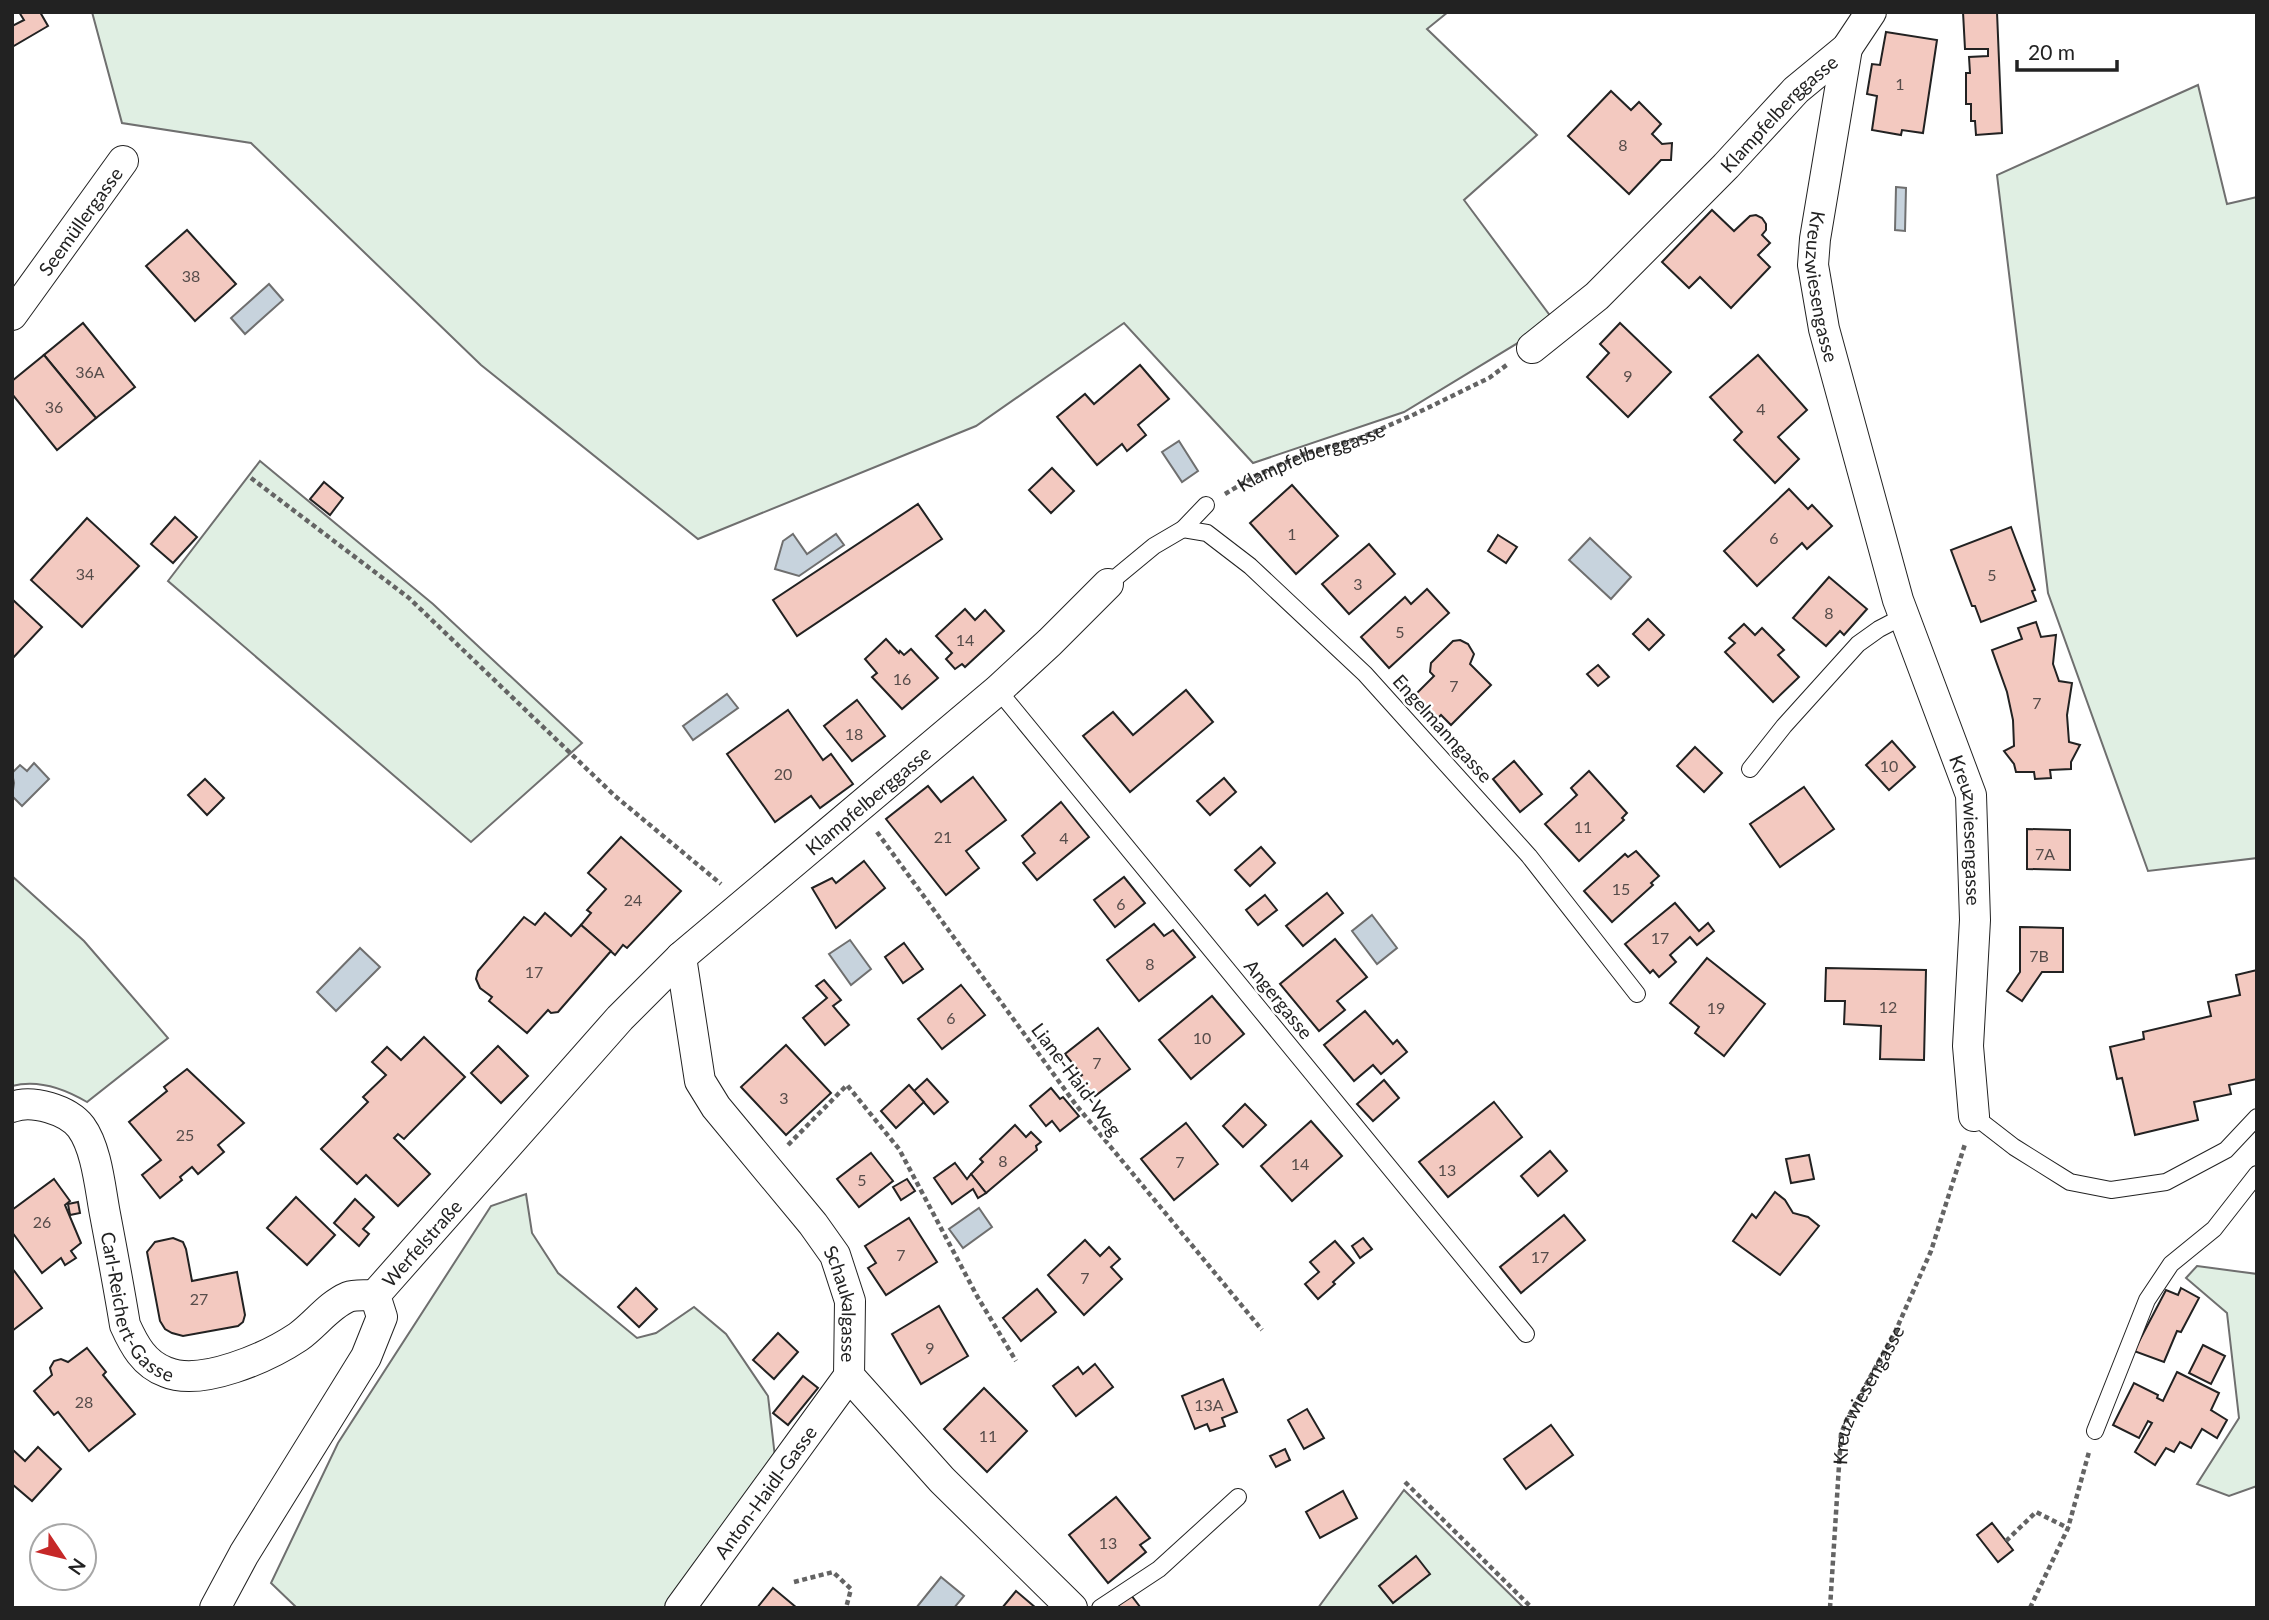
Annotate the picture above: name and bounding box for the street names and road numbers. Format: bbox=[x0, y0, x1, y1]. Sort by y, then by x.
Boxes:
street label: Klampfelberggasse bbox=[1715, 50, 1842, 177]
street label: Seemüllergasse bbox=[33, 162, 127, 280]
street label: Kreuzwiesengasse bbox=[1801, 209, 1844, 364]
street label: Klampfelberggasse bbox=[1233, 417, 1388, 496]
street label: Engelmanngasse bbox=[1388, 669, 1498, 787]
street label: Klampfelberggasse bbox=[800, 741, 935, 859]
street label: Kreuzwiesengasse bbox=[1945, 751, 1986, 906]
street label: Angergasse bbox=[1240, 955, 1318, 1043]
street label: Liane-Haid-Weg bbox=[1027, 1018, 1127, 1140]
street label: Werfelstraße bbox=[377, 1194, 466, 1291]
street label: Carl-Reichert-Gasse bbox=[97, 1230, 177, 1386]
street label: Schaukalgasse bbox=[820, 1240, 862, 1363]
street label: Kreuzwiesengasse bbox=[1828, 1321, 1908, 1465]
street label: Anton-Haidl-Gasse bbox=[709, 1421, 821, 1563]

